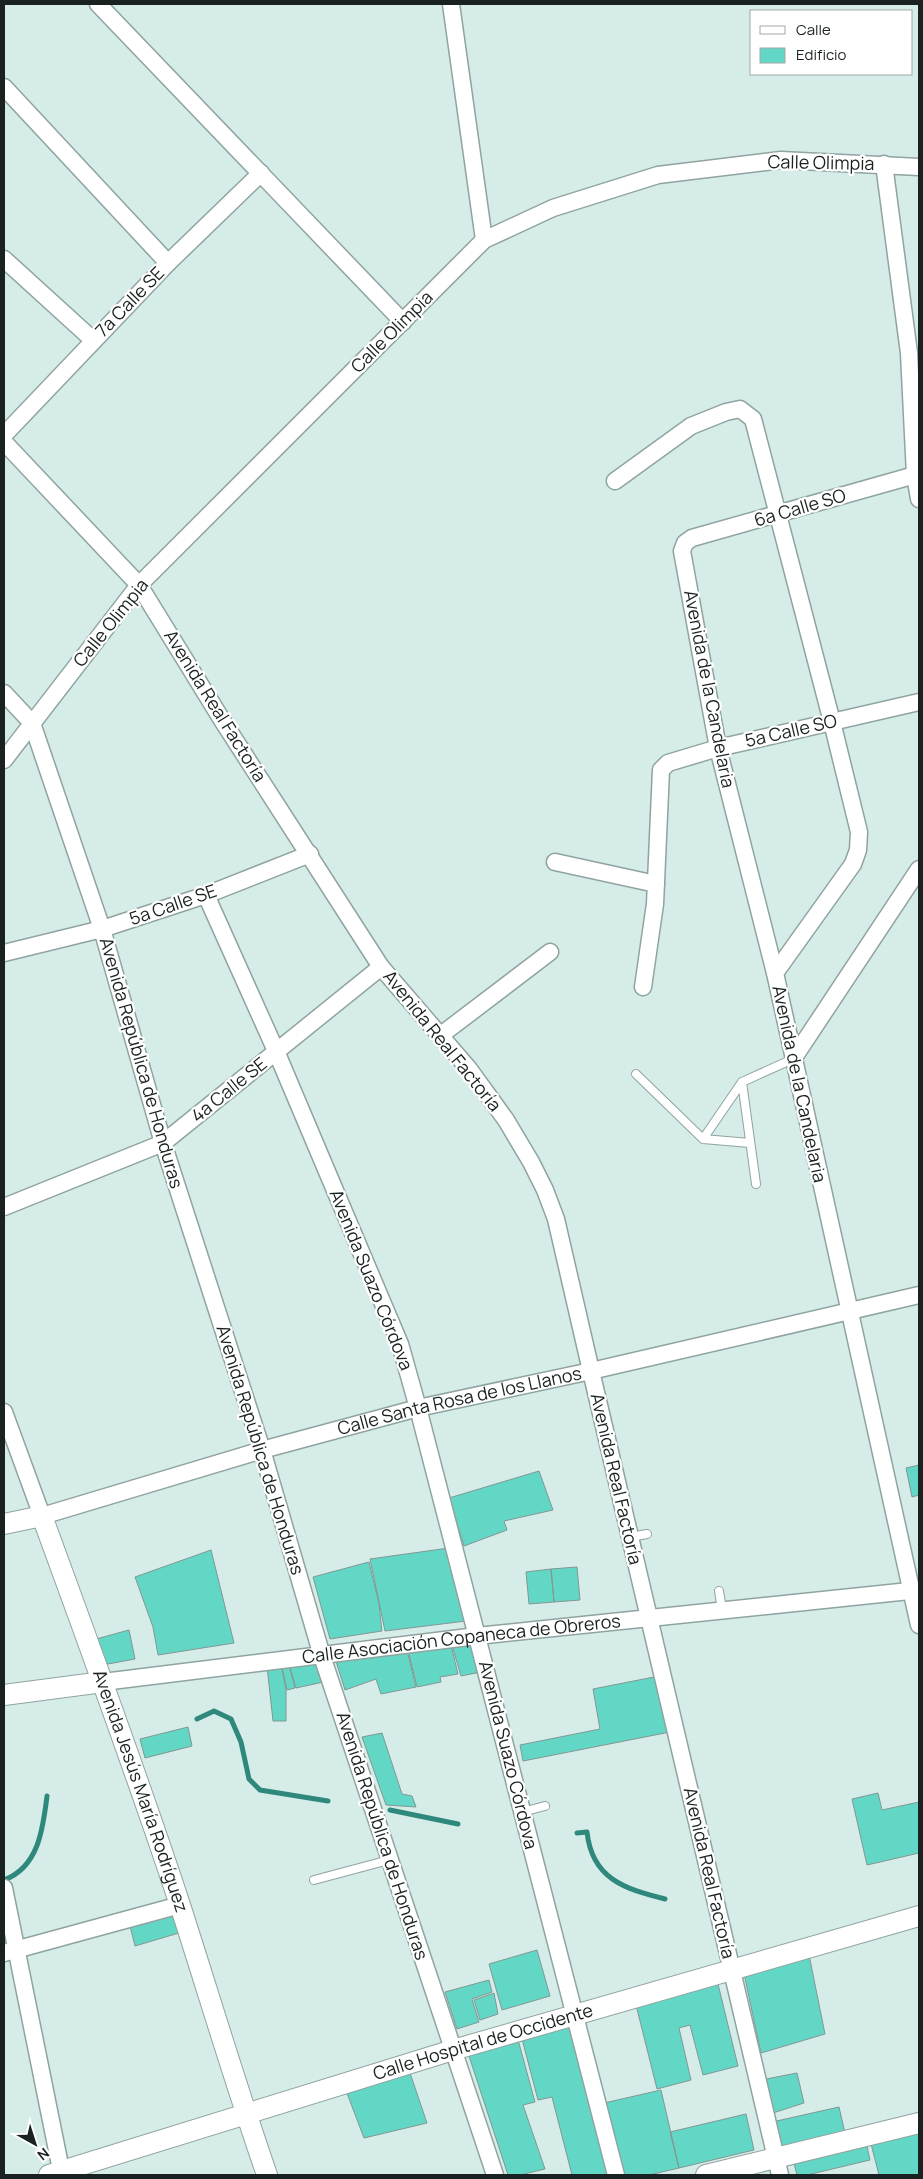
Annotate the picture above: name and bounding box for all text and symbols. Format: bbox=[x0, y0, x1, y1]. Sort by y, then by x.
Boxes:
legend bbox=[750, 10, 913, 75]
text: Calle bbox=[796, 19, 831, 40]
text: Edificio bbox=[796, 44, 847, 65]
street label: Calle Olimpia bbox=[767, 149, 875, 175]
street label: 7a Calle SE bbox=[90, 261, 169, 342]
street label: Calle Olimpia bbox=[345, 285, 438, 378]
street label: 6a Calle SO bbox=[751, 483, 848, 532]
street label: Calle Olimpia bbox=[67, 573, 153, 671]
street label: Avenida de la Candelaria bbox=[679, 588, 741, 790]
street label: Avenida Real Factoría bbox=[159, 625, 272, 786]
street label: 5a Calle SO bbox=[743, 708, 839, 752]
street label: 5a Calle SE bbox=[126, 878, 219, 930]
street label: Avenida República de Honduras bbox=[95, 935, 189, 1191]
street label: Avenida Real Factoría bbox=[378, 965, 507, 1116]
street label: Avenida de la Candelaria bbox=[767, 983, 833, 1185]
street label: 4a Calle SE bbox=[185, 1051, 271, 1127]
street label: Avenida Suazo Córdova bbox=[325, 1186, 419, 1374]
street label: Avenida República de Honduras bbox=[212, 1322, 310, 1577]
street label: Calle Santa Rosa de los Llanos bbox=[335, 1360, 584, 1440]
street label: Avenida Real Factoría bbox=[586, 1391, 648, 1567]
street label: Calle Asociación Copaneca de Obreros bbox=[301, 1608, 622, 1668]
street label: Avenida Suazo Córdova bbox=[474, 1658, 544, 1851]
street label: Avenida Jesús María Rodríguez bbox=[88, 1666, 195, 1915]
street label: Avenida República de Honduras bbox=[331, 1708, 434, 1963]
street label: Avenida Real Factoría bbox=[679, 1785, 741, 1961]
street label: Calle Hospital de Occidente bbox=[370, 1997, 596, 2085]
north arrow bbox=[10, 2119, 60, 2169]
text: N bbox=[34, 2144, 53, 2165]

